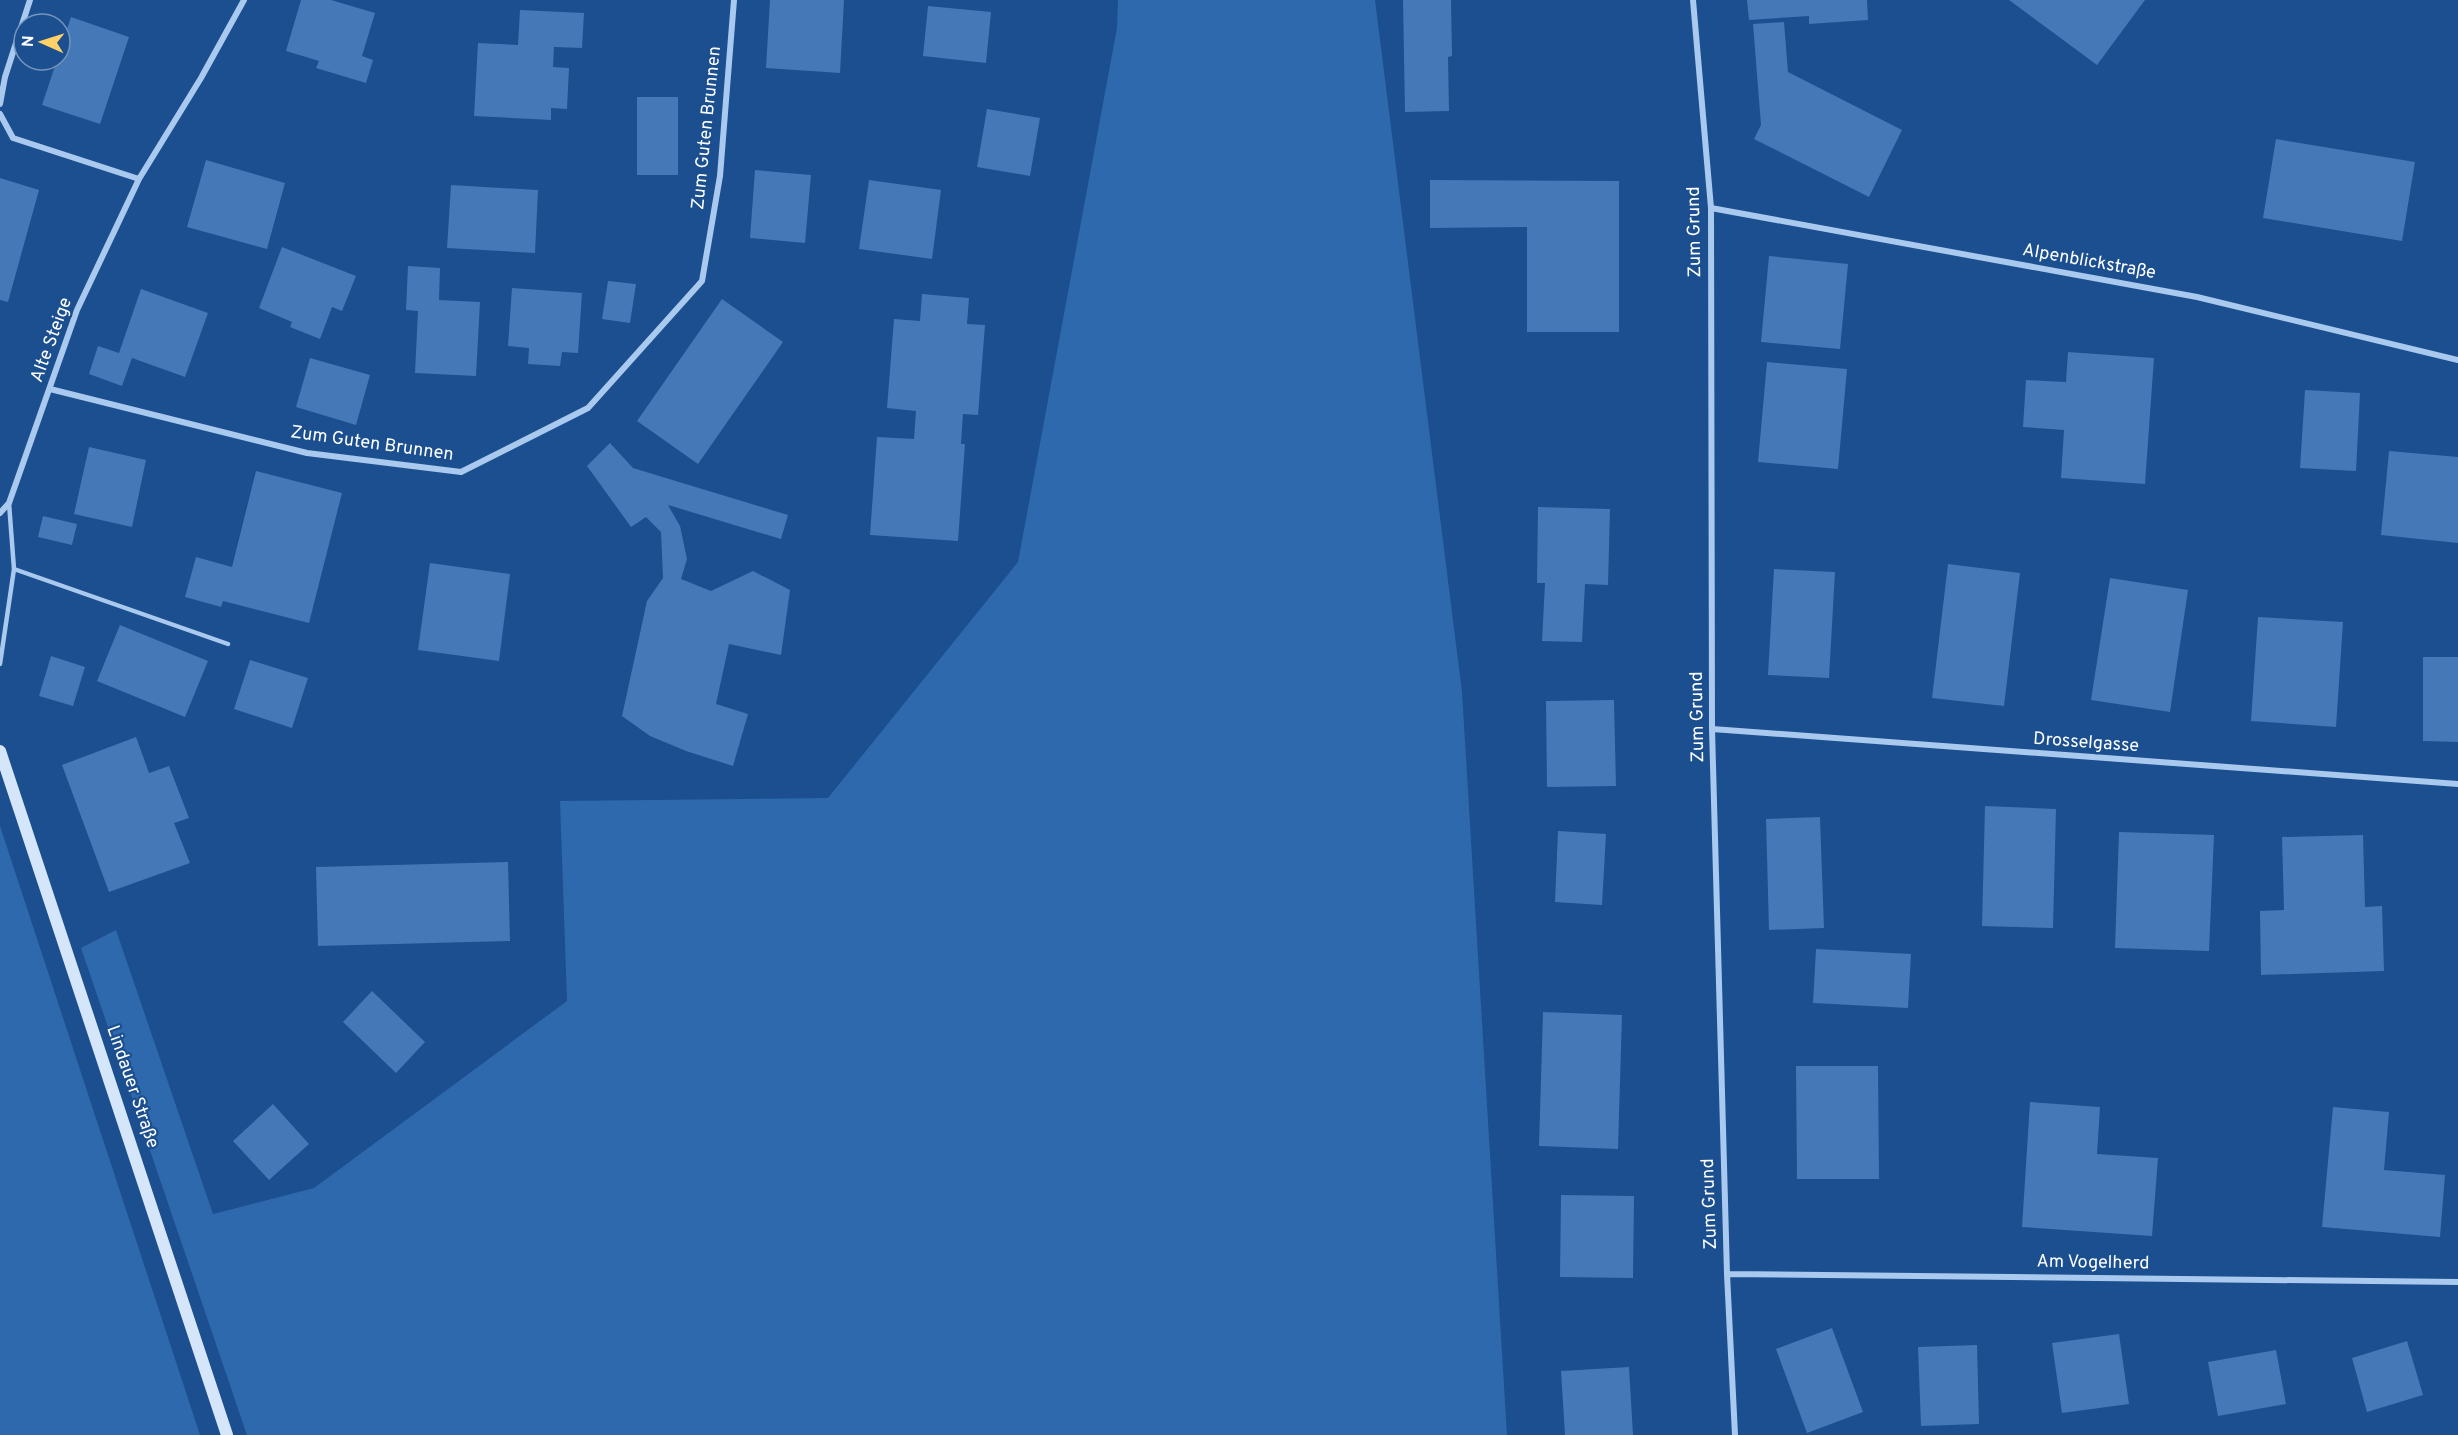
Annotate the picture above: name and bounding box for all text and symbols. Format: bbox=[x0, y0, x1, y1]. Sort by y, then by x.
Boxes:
north arrow bbox=[12, 12, 72, 72]
text: N bbox=[19, 35, 39, 48]
street label: Zum Guten Brunnen bbox=[687, 45, 727, 211]
street label: Zum Grund bbox=[1683, 186, 1707, 278]
street label: Alpenblickstraße bbox=[2020, 239, 2158, 285]
street label: Alte Steige bbox=[26, 294, 78, 386]
street label: Zum Guten Brunnen bbox=[289, 421, 455, 467]
street label: Zum Grund bbox=[1686, 671, 1710, 763]
street label: Drosselgasse bbox=[2032, 728, 2140, 758]
street label: Lindauer Straße bbox=[100, 1023, 164, 1151]
street label: Zum Grund bbox=[1697, 1158, 1723, 1250]
street label: Am Vogelherd bbox=[2036, 1251, 2150, 1275]

